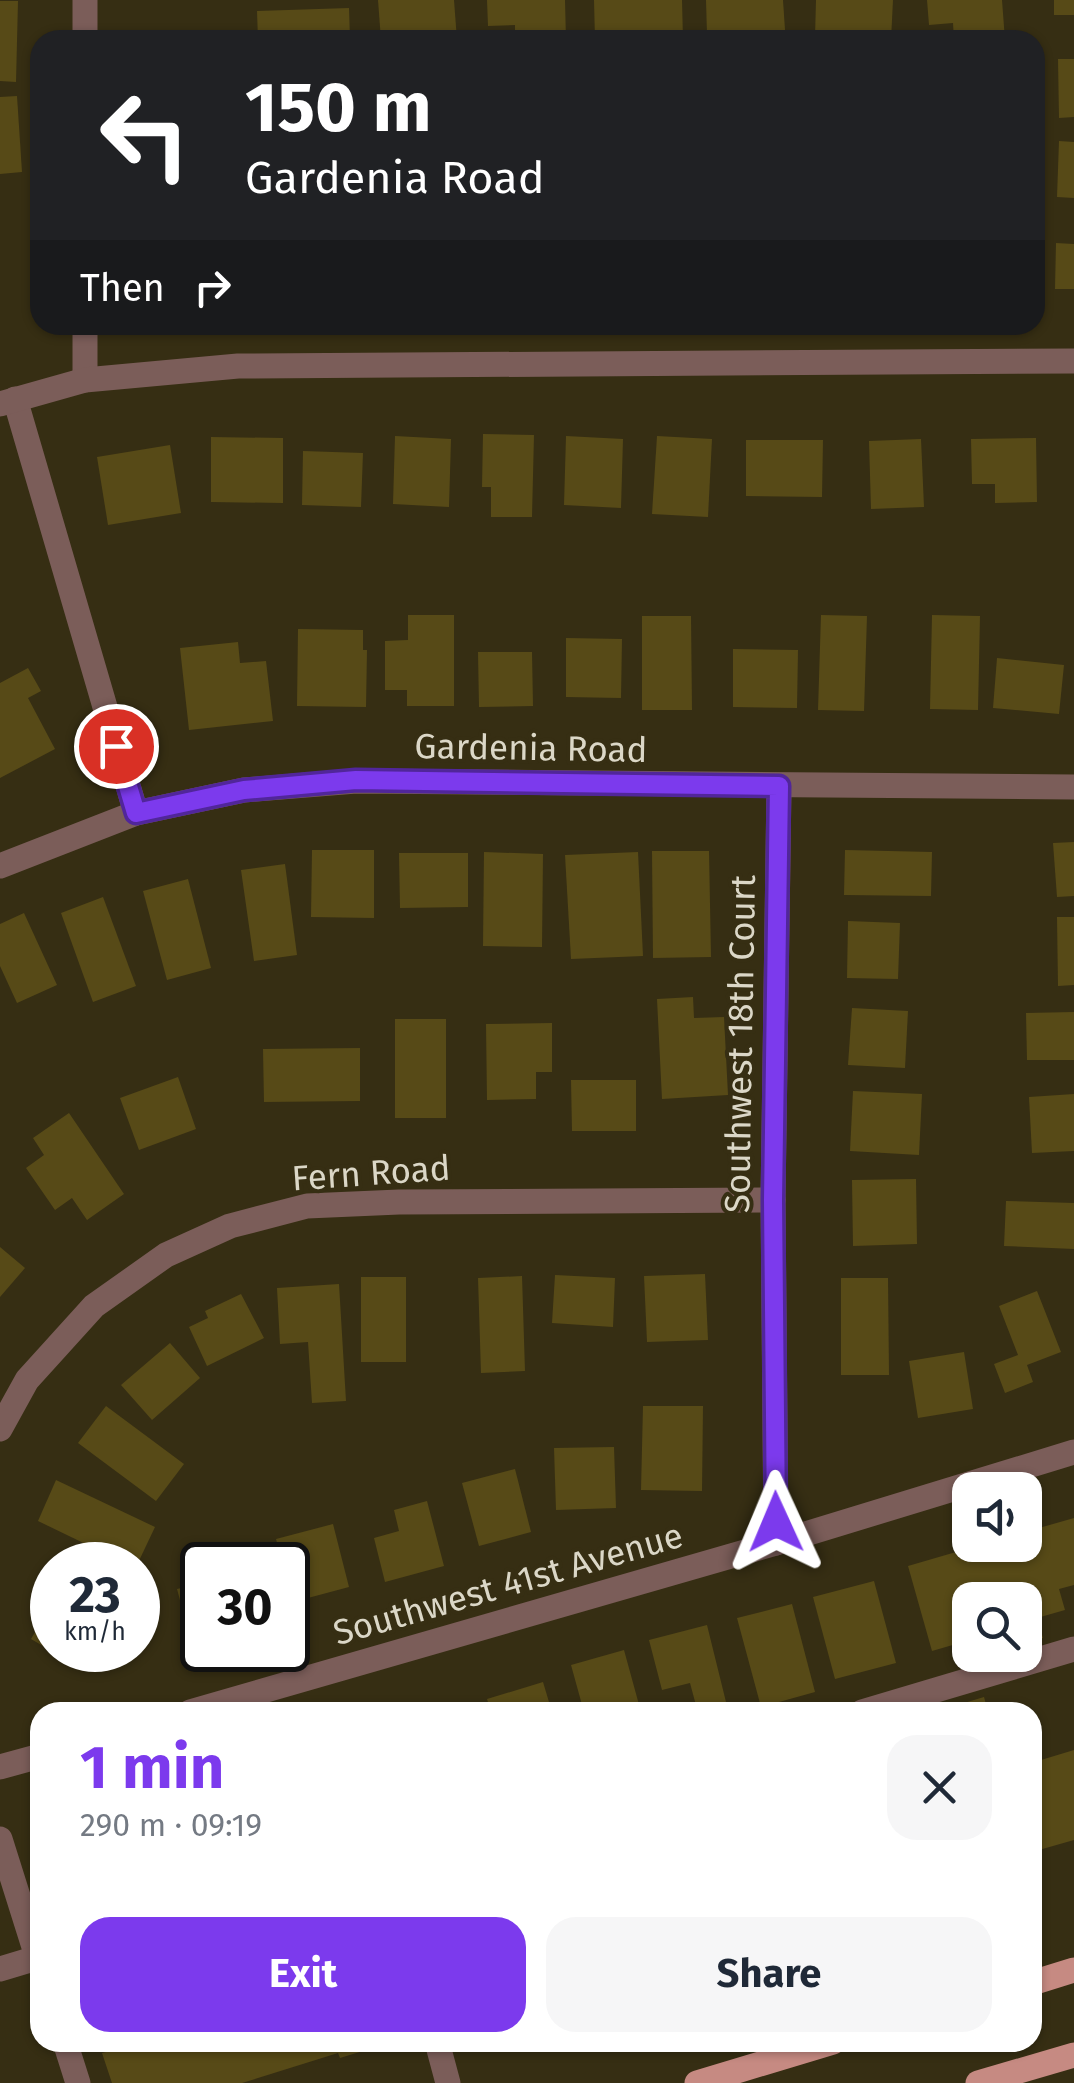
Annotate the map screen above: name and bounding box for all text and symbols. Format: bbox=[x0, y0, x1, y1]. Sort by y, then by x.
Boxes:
text: 150 m bbox=[245, 66, 432, 150]
icon: left bbox=[80, 70, 210, 200]
text: Gardenia Road bbox=[245, 151, 545, 205]
icon: right bbox=[185, 260, 240, 315]
text: Then bbox=[80, 265, 165, 311]
pin bbox=[74, 704, 159, 789]
icon: arrive bbox=[89, 719, 144, 774]
street label: Gardenia Road bbox=[414, 725, 648, 771]
street label: Southwest 18th Court bbox=[716, 874, 764, 1213]
street label: Fern Road bbox=[290, 1147, 452, 1199]
position arrow bbox=[724, 1470, 828, 1574]
map controls bbox=[952, 1472, 1042, 1672]
button: sound bbox=[952, 1472, 1042, 1562]
street label: Southwest 41st Avenue bbox=[328, 1514, 688, 1654]
speed limit sign: 30 bbox=[180, 1542, 310, 1672]
text: 23 bbox=[69, 1565, 121, 1625]
button: search bbox=[952, 1582, 1042, 1672]
text: km/h bbox=[64, 1617, 126, 1647]
text: 1 min bbox=[80, 1732, 224, 1804]
button: close bbox=[887, 1735, 992, 1840]
text: 290 m · 09:19 bbox=[80, 1806, 262, 1844]
button: Exit bbox=[80, 1917, 526, 2032]
button: Share bbox=[546, 1917, 992, 2032]

